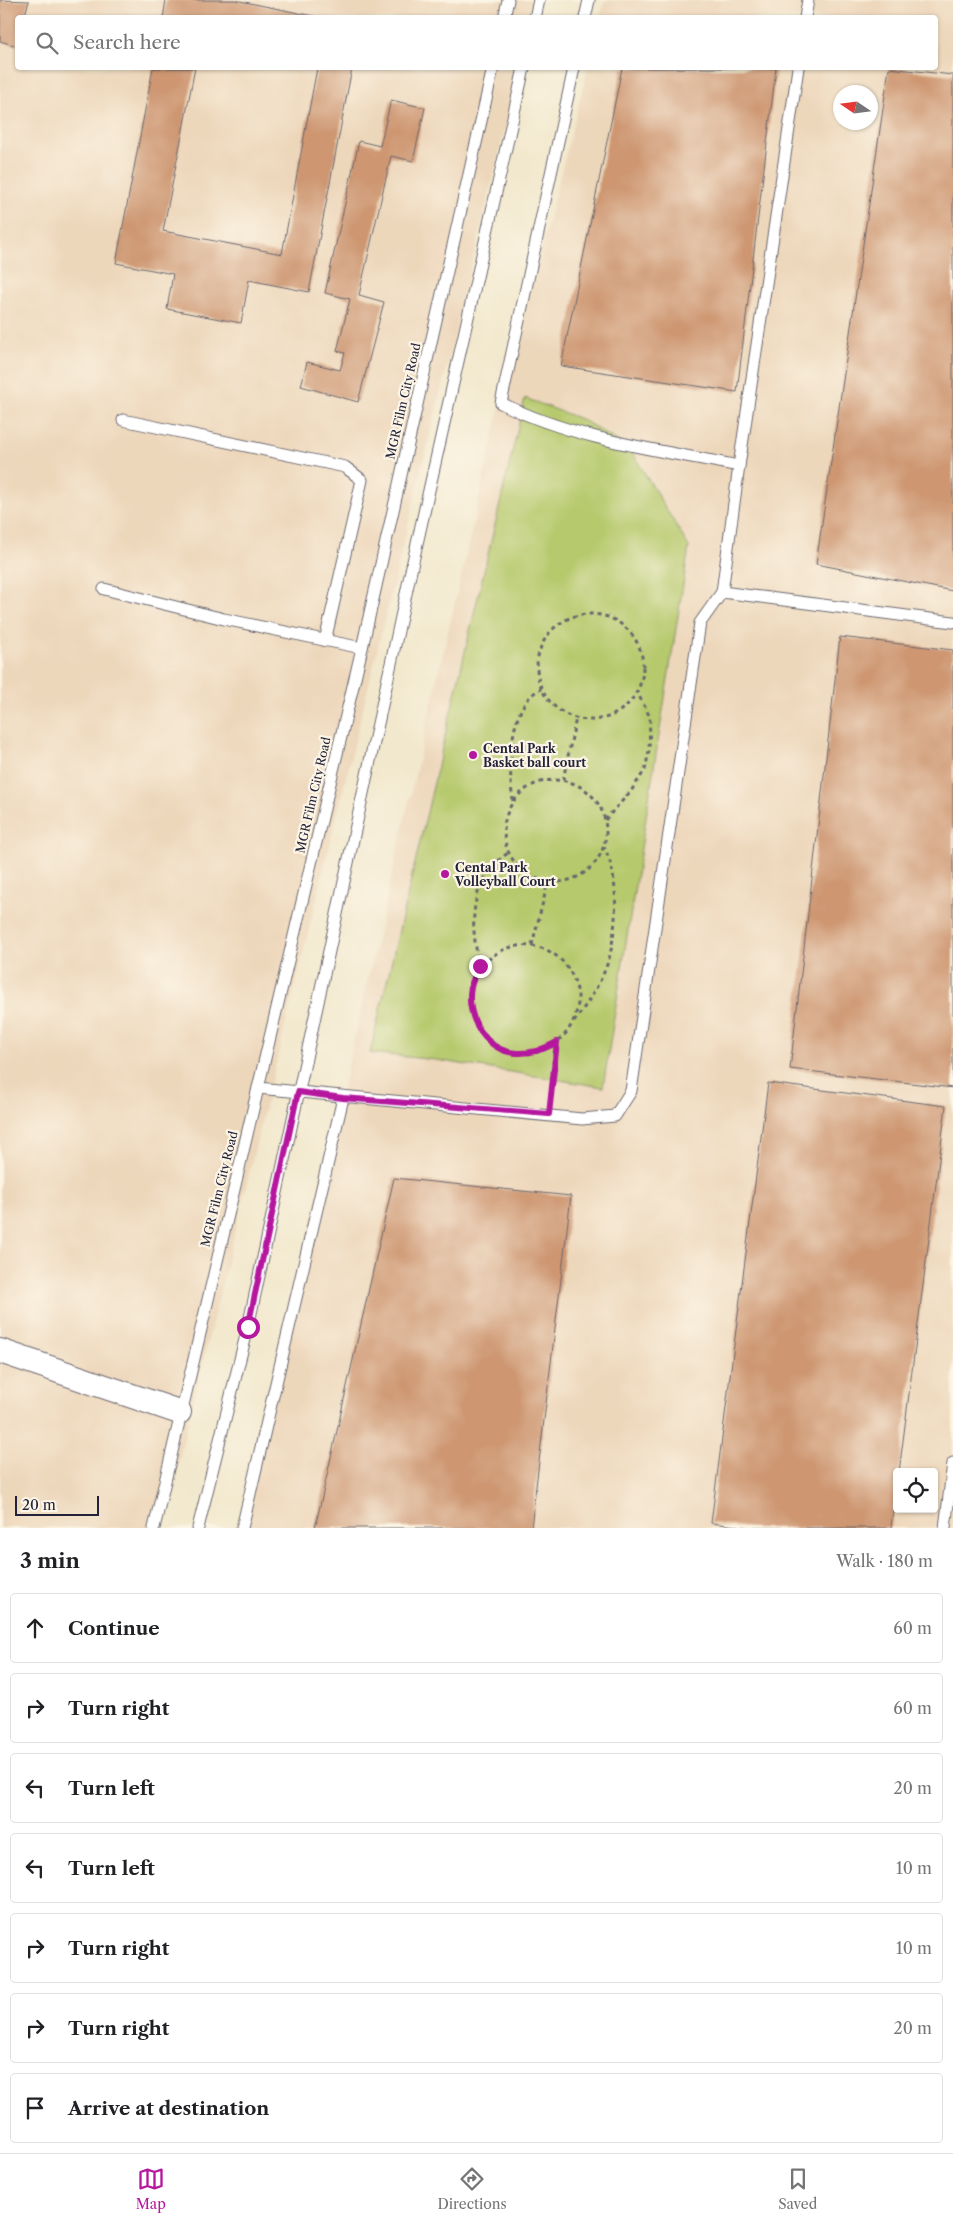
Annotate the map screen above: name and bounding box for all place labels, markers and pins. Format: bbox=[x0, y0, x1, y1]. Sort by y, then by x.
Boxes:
place label: Cental Park Basket ball court bbox=[483, 741, 586, 770]
marker: Cental Park Basket ball court bbox=[467, 749, 479, 761]
place label: Cental Park Volleyball Court bbox=[454, 860, 556, 889]
marker: Cental Park Volleyball Court bbox=[439, 868, 451, 880]

